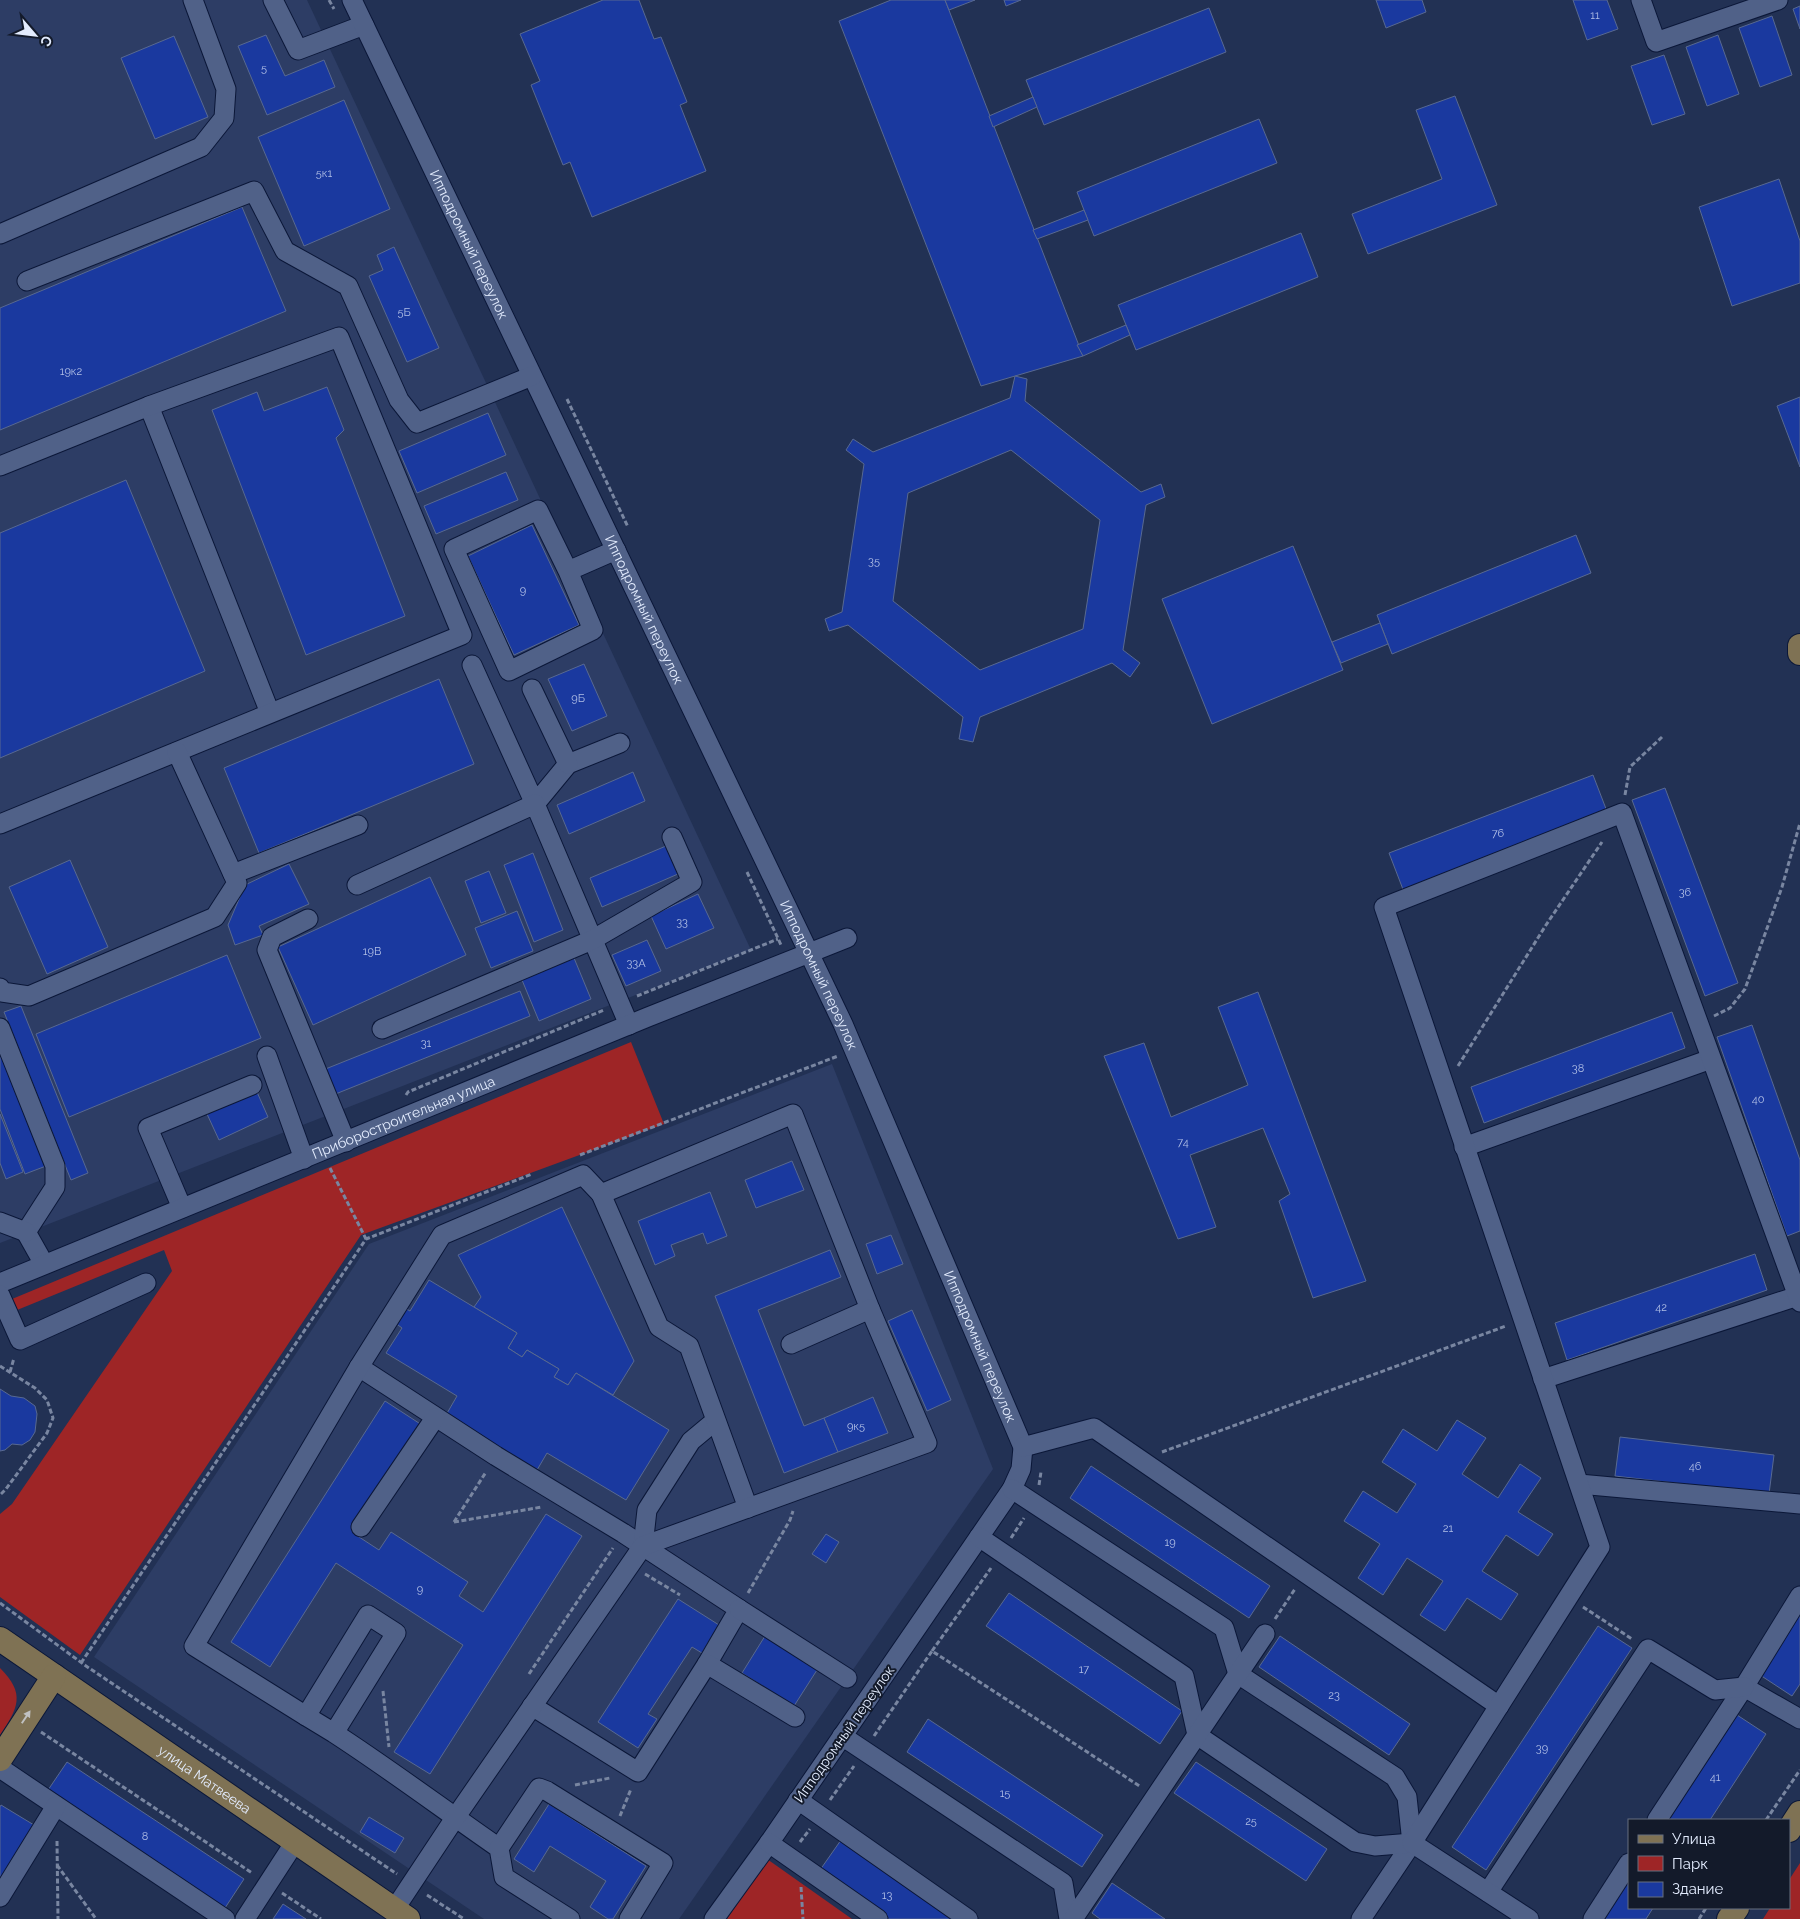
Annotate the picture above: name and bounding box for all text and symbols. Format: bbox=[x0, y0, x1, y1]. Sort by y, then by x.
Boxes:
house number: 11 bbox=[1590, 9, 1600, 22]
north arrow bbox=[10, 10, 60, 60]
text: С bbox=[37, 33, 56, 49]
house number: 5 bbox=[261, 62, 267, 75]
house number: 5к1 bbox=[316, 167, 332, 180]
street label: Ипподромный переулок bbox=[427, 167, 512, 321]
house number: 5Б bbox=[397, 306, 411, 319]
house number: 19к2 bbox=[60, 365, 83, 378]
street label: Ипподромный переулок bbox=[602, 532, 687, 687]
house number: 35 bbox=[868, 555, 880, 568]
house number: 9 bbox=[520, 584, 526, 597]
house number: 9Б bbox=[571, 692, 585, 705]
house number: 76 bbox=[1492, 827, 1505, 840]
house number: 36 bbox=[1679, 886, 1692, 899]
street label: Ипподромный переулок bbox=[777, 898, 861, 1052]
house number: 33 bbox=[676, 916, 688, 929]
house number: 19В bbox=[363, 945, 381, 958]
house number: 33А bbox=[626, 957, 646, 970]
house number: 31 bbox=[421, 1037, 432, 1050]
house number: 38 bbox=[1572, 1062, 1584, 1075]
street label: Приборостроительная улица bbox=[310, 1073, 497, 1162]
house number: 40 bbox=[1752, 1093, 1765, 1106]
house number: 74 bbox=[1177, 1136, 1189, 1149]
street label: Ипподромный переулок bbox=[941, 1268, 1020, 1425]
house number: 42 bbox=[1655, 1301, 1667, 1314]
house number: 9к5 bbox=[847, 1420, 865, 1433]
house number: 46 bbox=[1689, 1460, 1702, 1473]
house number: 21 bbox=[1443, 1522, 1454, 1535]
house number: 19 bbox=[1164, 1536, 1176, 1549]
house number: 9 bbox=[417, 1583, 423, 1596]
street label: Ипподромный переулок bbox=[791, 1663, 897, 1805]
house number: 17 bbox=[1079, 1663, 1089, 1676]
house number: 23 bbox=[1328, 1689, 1340, 1702]
one-way arrow bbox=[21, 1711, 31, 1724]
street label: улица Матвеева bbox=[155, 1742, 254, 1817]
house number: 39 bbox=[1536, 1742, 1548, 1755]
house number: 41 bbox=[1710, 1771, 1721, 1784]
house number: 15 bbox=[1000, 1787, 1010, 1800]
house number: 25 bbox=[1245, 1815, 1257, 1828]
legend bbox=[1628, 1819, 1790, 1909]
house number: 8 bbox=[142, 1830, 148, 1843]
text: Улица bbox=[1672, 1830, 1716, 1848]
text: Парк bbox=[1672, 1855, 1708, 1873]
text: Здание bbox=[1672, 1880, 1724, 1898]
house number: 13 bbox=[882, 1889, 892, 1902]

